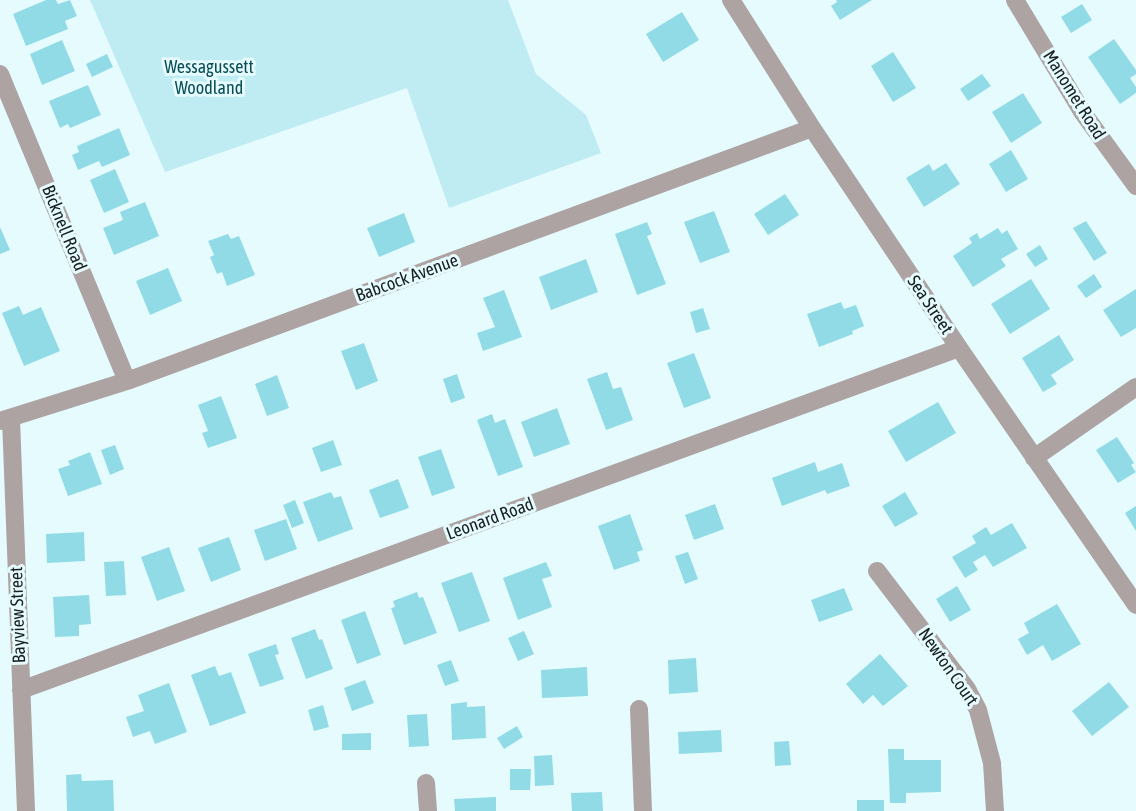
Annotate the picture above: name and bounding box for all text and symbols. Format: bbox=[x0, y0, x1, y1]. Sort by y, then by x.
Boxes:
street label: Manomet Road bbox=[1038, 47, 1110, 143]
park label: Wessagussett Woodland bbox=[164, 56, 254, 98]
street label: Bicknell Road bbox=[37, 182, 91, 274]
street label: Babcock Avenue bbox=[353, 249, 461, 307]
street label: Sea Street bbox=[903, 272, 957, 338]
street label: Leonard Road bbox=[443, 493, 537, 545]
street label: Bayview Street bbox=[6, 566, 30, 664]
street label: Newton Court bbox=[913, 624, 983, 710]

